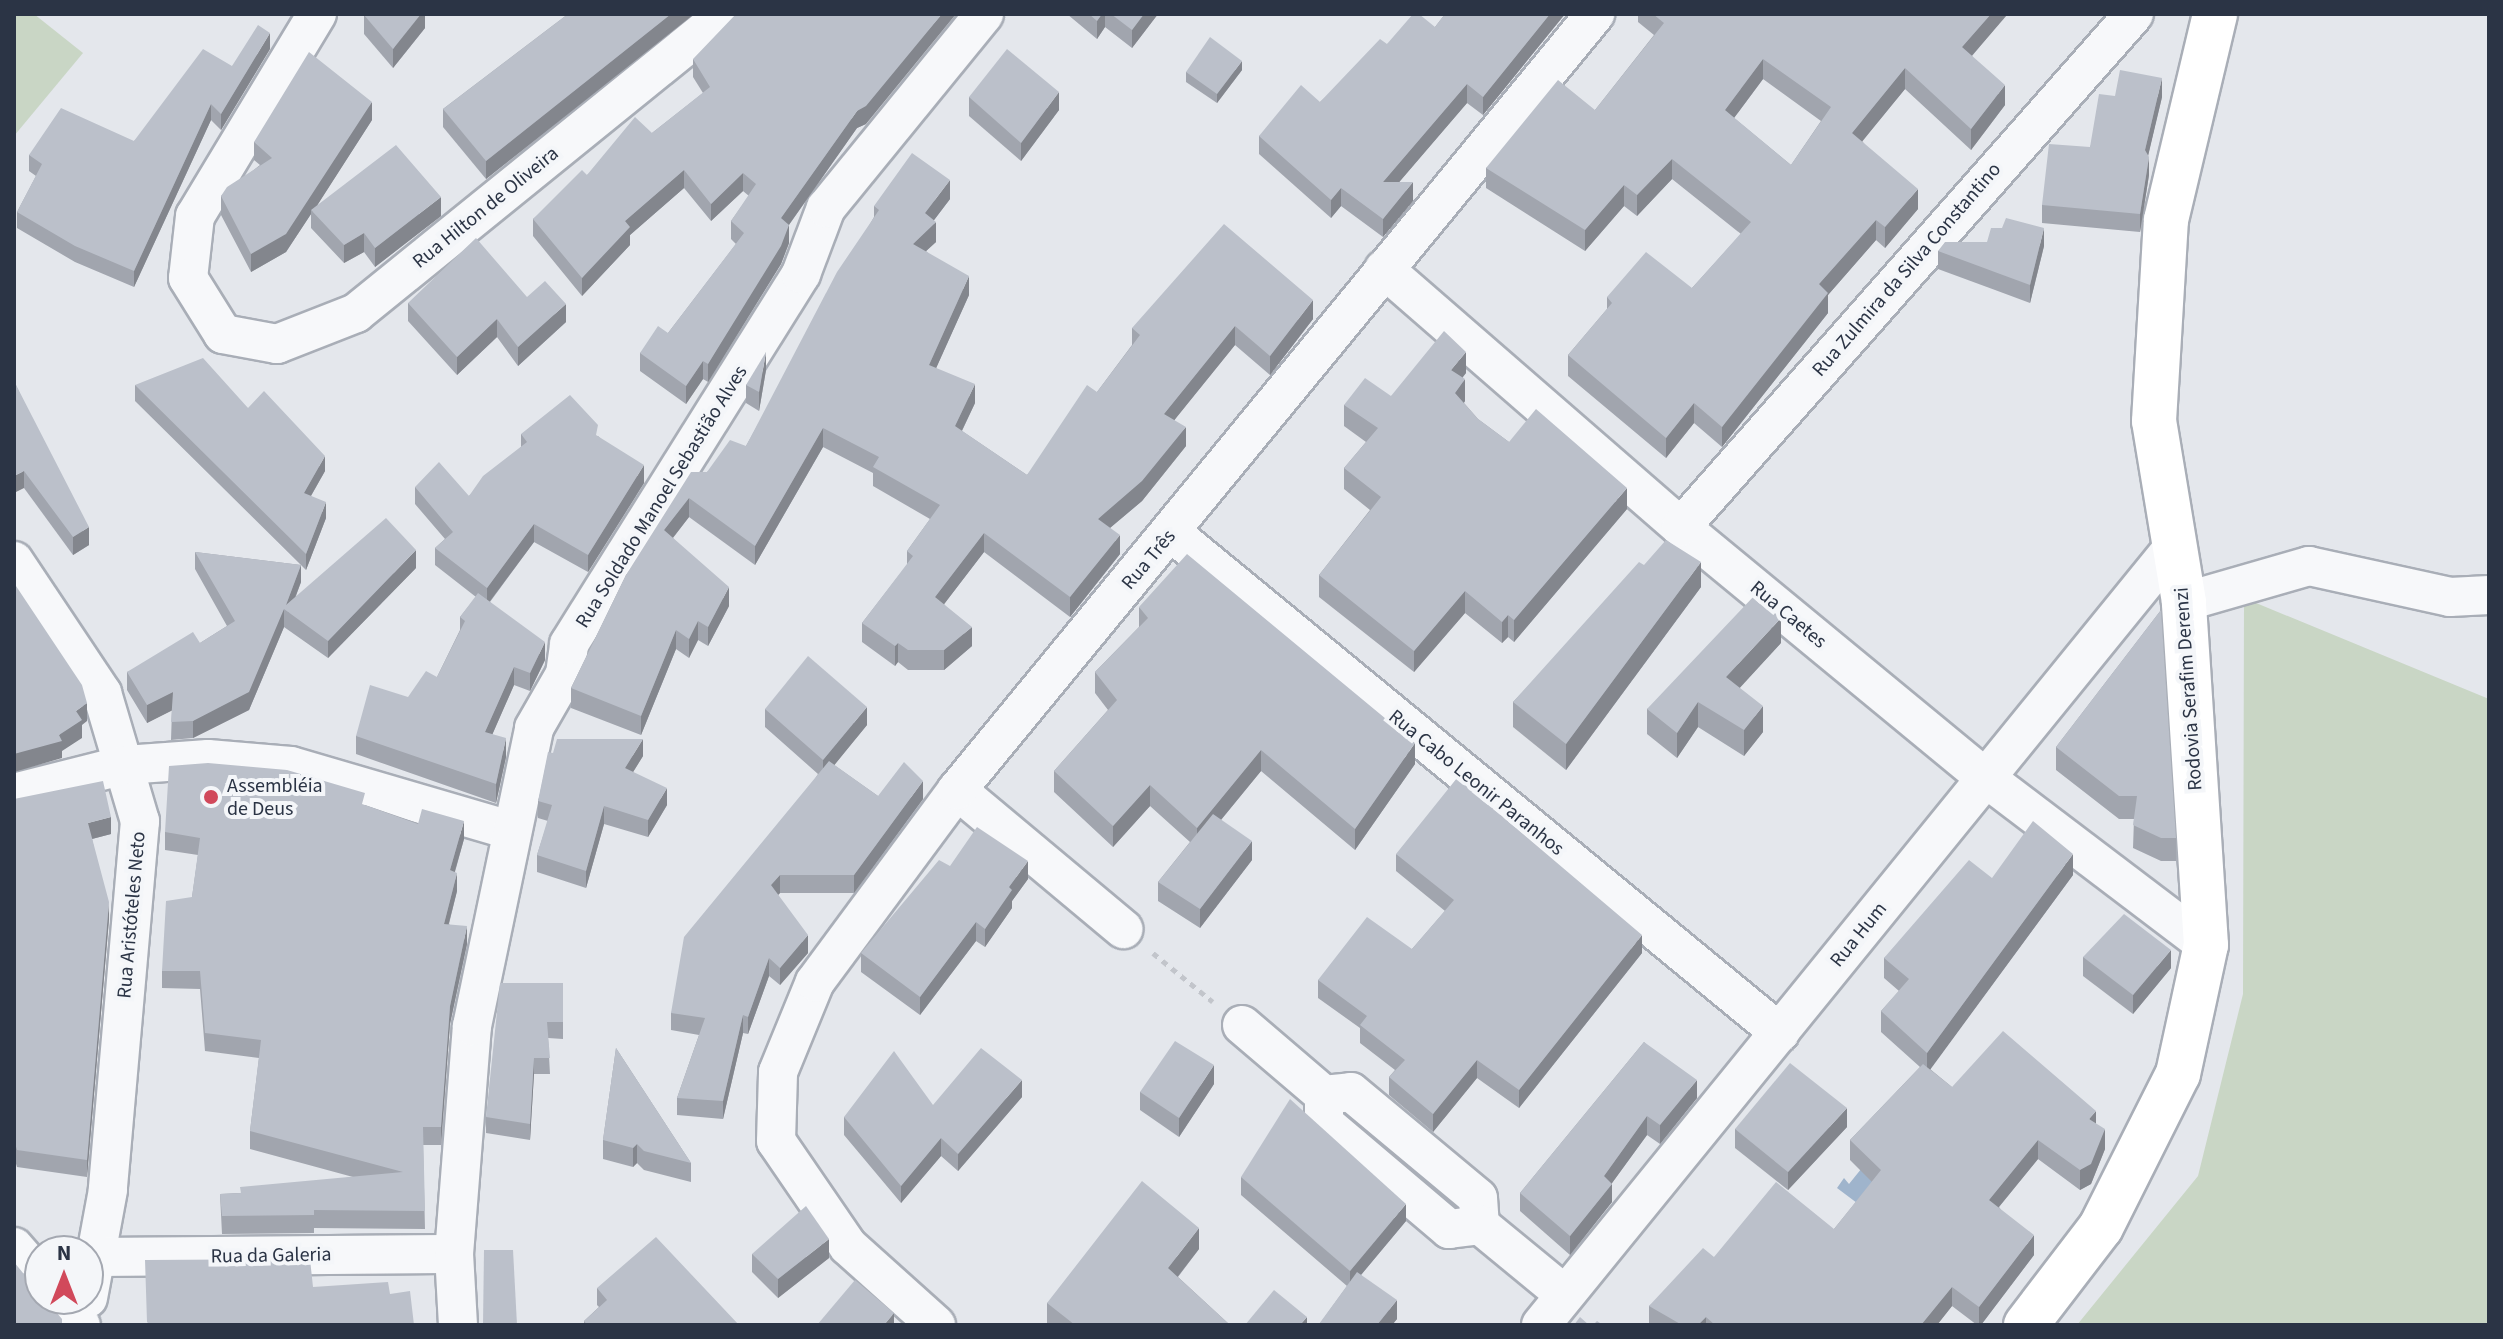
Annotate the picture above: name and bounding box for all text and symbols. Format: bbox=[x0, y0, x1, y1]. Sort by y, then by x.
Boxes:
street label: Rua Hilton de Oliveira bbox=[408, 142, 564, 274]
street label: Rua Zulmira da Silva Constantino bbox=[1808, 158, 2006, 382]
street label: Rua Soldado Manoel Sebastião Alves bbox=[571, 361, 753, 633]
street label: Rua Três bbox=[1117, 525, 1181, 595]
street label: Rua Caetes bbox=[1745, 576, 1831, 654]
street label: Rodovia Serafim Derenzi bbox=[2170, 586, 2208, 792]
street label: Rua Cabo Leonir Paranhos bbox=[1383, 705, 1569, 861]
place label: Assembléia de Deus bbox=[227, 774, 323, 821]
marker: Assembléia de Deus bbox=[202, 788, 220, 806]
street label: Rua Aristóteles Neto bbox=[113, 830, 151, 1000]
street label: Rua Hum bbox=[1825, 898, 1893, 972]
north arrow bbox=[24, 1235, 104, 1315]
text: N bbox=[57, 1237, 71, 1269]
street label: Rua da Galeria bbox=[210, 1243, 332, 1269]

